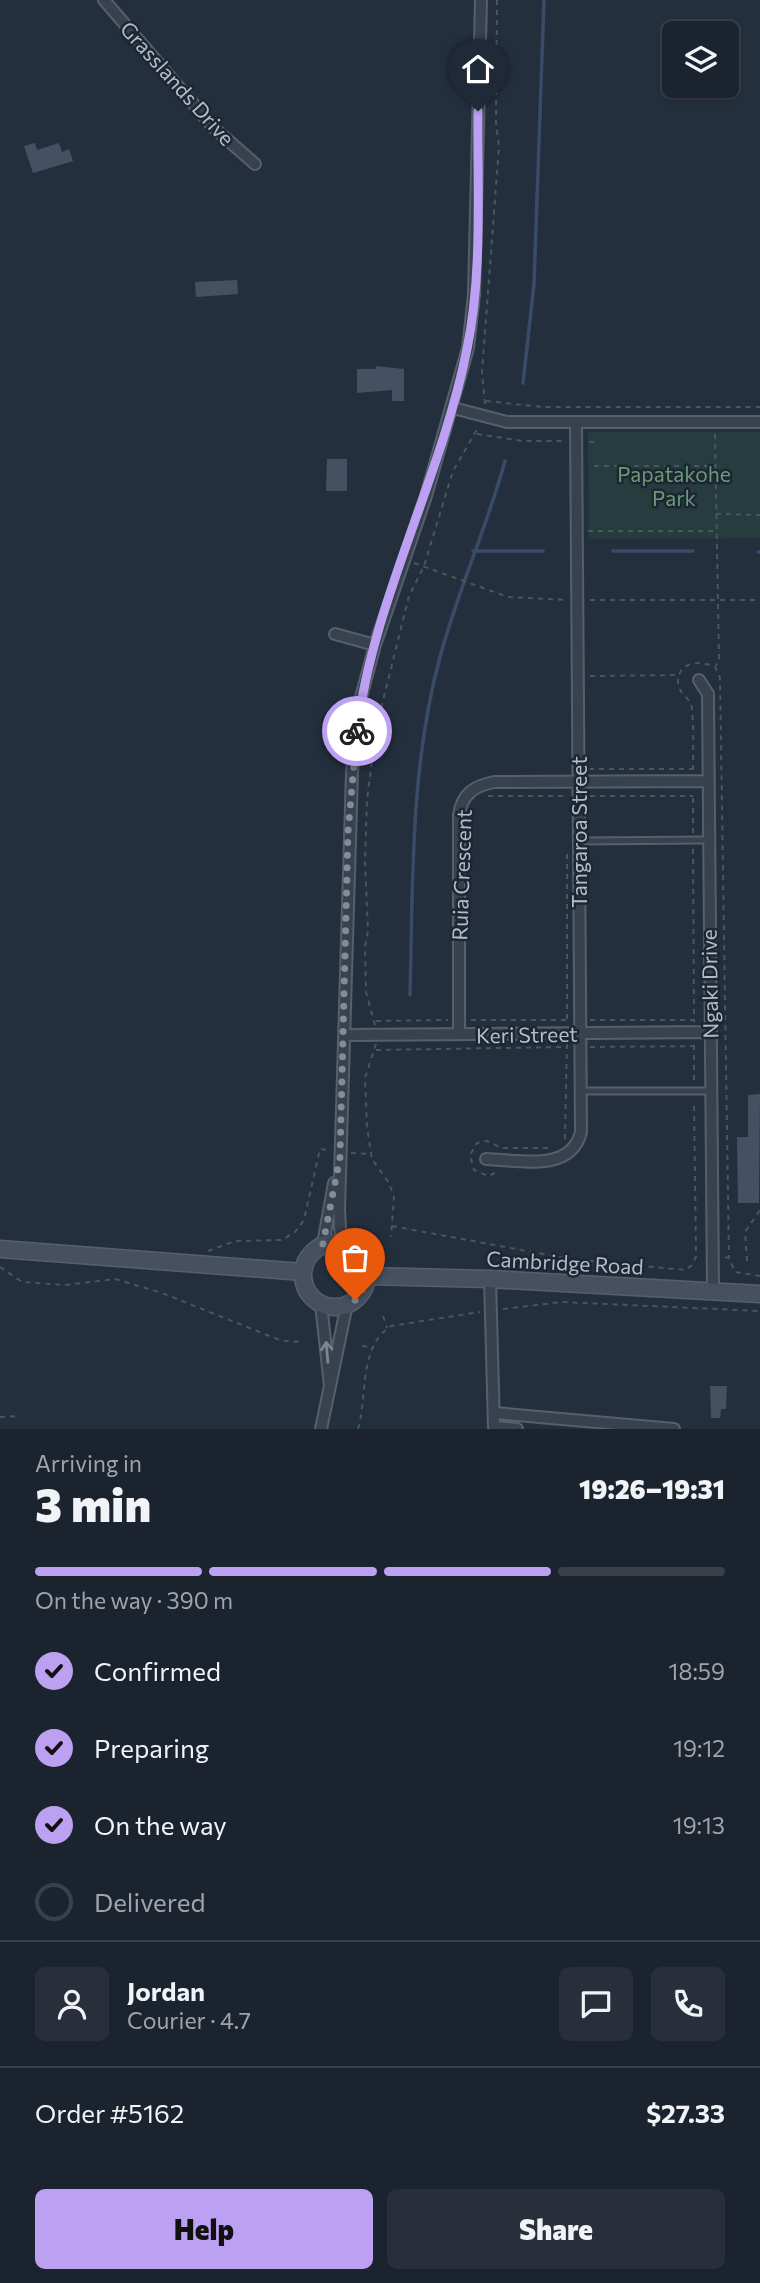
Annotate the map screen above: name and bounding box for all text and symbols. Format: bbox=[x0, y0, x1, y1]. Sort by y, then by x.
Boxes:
street label: Grasslands Drive bbox=[116, 16, 240, 150]
map controls bbox=[662, 21, 739, 98]
button: layers bbox=[662, 21, 739, 98]
pin bbox=[448, 39, 508, 111]
icon: home bbox=[459, 50, 497, 88]
park label: Papatakohe Park bbox=[617, 461, 731, 510]
courier bbox=[322, 696, 392, 766]
icon: bike bbox=[338, 712, 376, 750]
street label: Tangaroa Street bbox=[566, 756, 591, 908]
street label: Ruia Crescent bbox=[446, 809, 476, 941]
street label: Ngaki Drive bbox=[696, 929, 722, 1039]
street label: Keri Street bbox=[476, 1021, 578, 1047]
pin bbox=[325, 1228, 385, 1300]
icon: bag bbox=[336, 1239, 374, 1277]
street label: Cambridge Road bbox=[486, 1245, 644, 1279]
one-way arrow bbox=[320, 1341, 333, 1363]
text: Arriving in bbox=[35, 1449, 142, 1477]
text: 19:26–19:31 bbox=[579, 1473, 725, 1504]
text: 3 min bbox=[35, 1475, 151, 1531]
text: On the way · 390 m bbox=[35, 1586, 233, 1614]
icon: check bbox=[35, 1652, 73, 1690]
text: Confirmed bbox=[94, 1655, 221, 1686]
text: 18:59 bbox=[669, 1657, 725, 1685]
icon: check bbox=[35, 1729, 73, 1767]
text: Preparing bbox=[94, 1732, 209, 1763]
text: 19:12 bbox=[673, 1734, 725, 1762]
icon: check bbox=[35, 1806, 73, 1844]
text: On the way bbox=[94, 1809, 227, 1840]
text: 19:13 bbox=[673, 1811, 725, 1839]
text: Delivered bbox=[94, 1886, 205, 1917]
button: person bbox=[35, 1967, 109, 2041]
button: chat bbox=[559, 1967, 633, 2041]
button: phone bbox=[651, 1967, 725, 2041]
text: Jordan bbox=[127, 1975, 205, 2006]
text: Courier · 4.7 bbox=[127, 2006, 251, 2034]
text: Order #5162 bbox=[35, 2097, 184, 2128]
text: $27.33 bbox=[646, 2097, 725, 2128]
button: Help bbox=[35, 2189, 373, 2269]
button: Share bbox=[387, 2189, 725, 2269]

